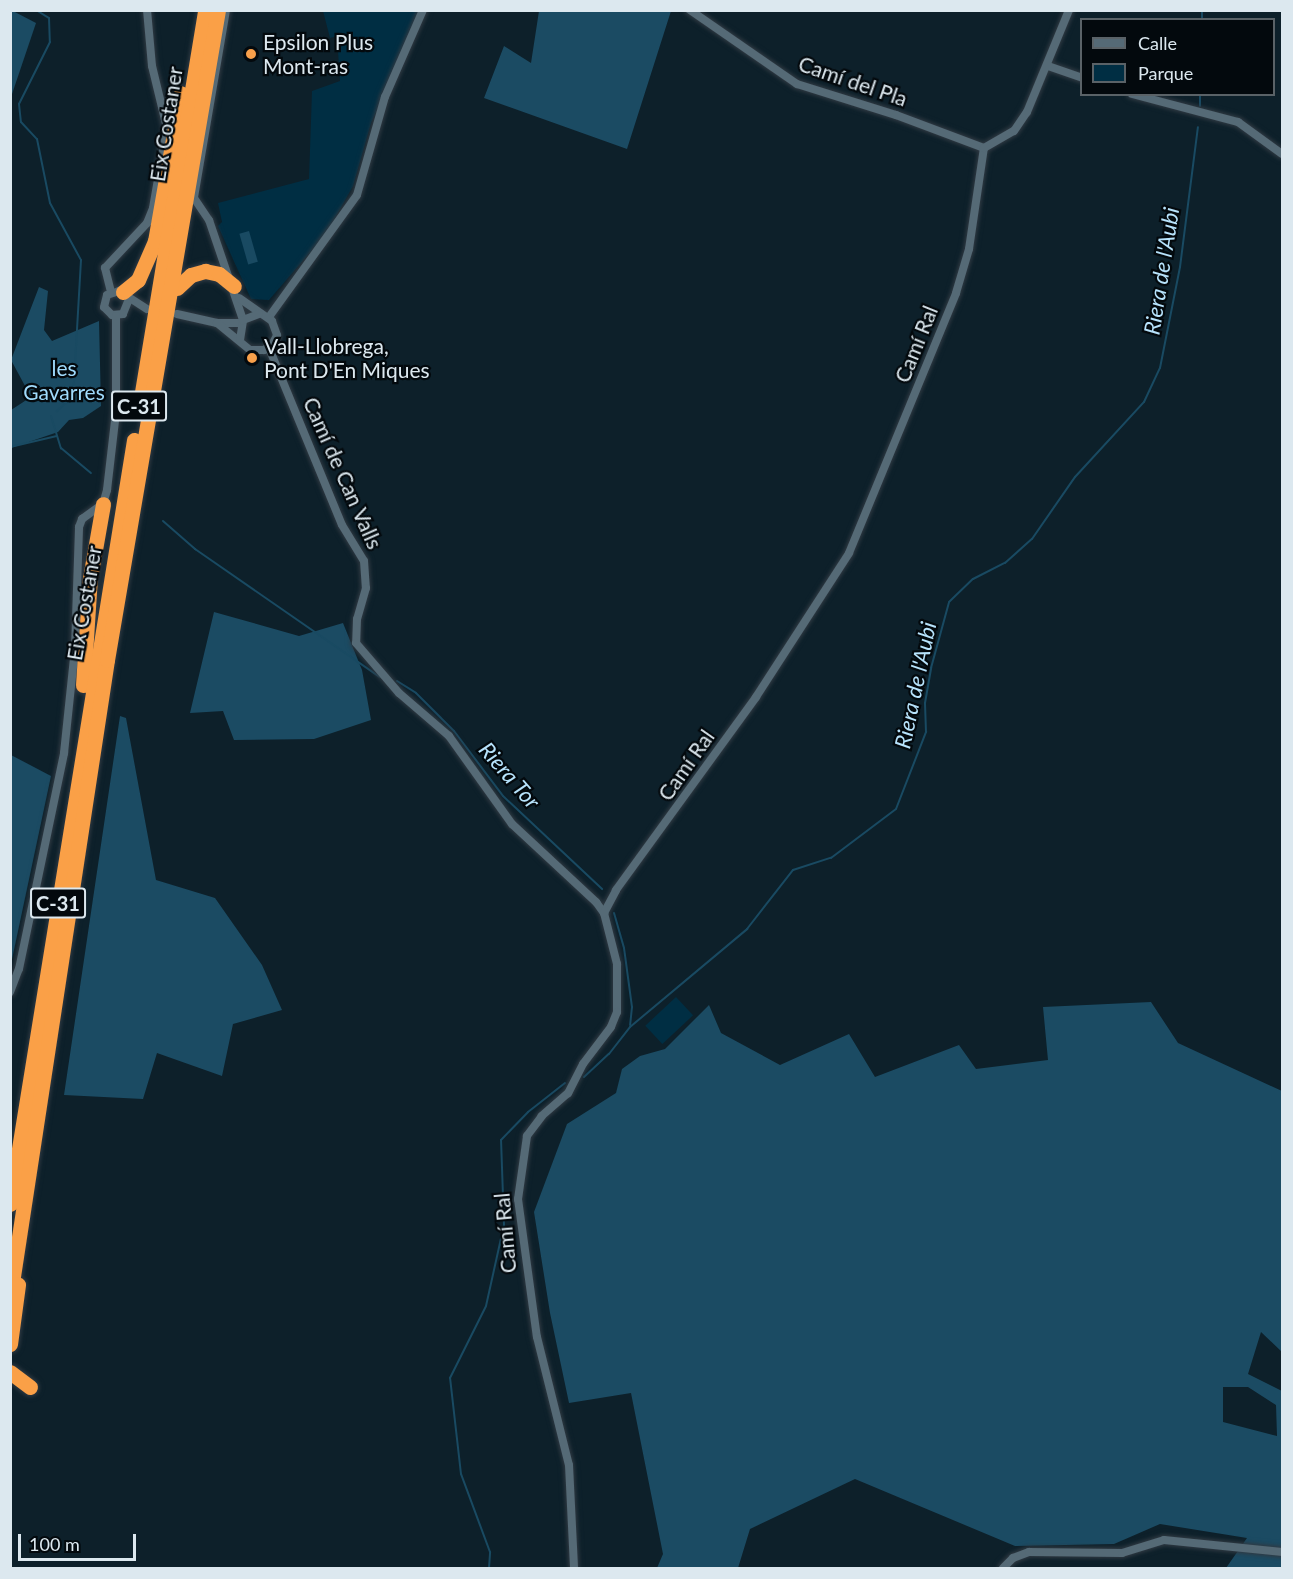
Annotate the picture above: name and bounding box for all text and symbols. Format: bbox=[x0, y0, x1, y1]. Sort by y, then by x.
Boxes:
legend bbox=[1080, 18, 1275, 96]
place label: Epsilon Plus Mont-ras bbox=[263, 29, 373, 79]
text: Calle bbox=[1138, 32, 1177, 54]
marker: Epsilon Plus Mont-ras bbox=[244, 47, 258, 61]
street label: Camí del Pla bbox=[795, 51, 911, 111]
text: Parque bbox=[1138, 62, 1193, 84]
street label: Eix Costaner bbox=[144, 65, 188, 183]
water label: Riera de l'Aubi bbox=[1138, 205, 1184, 337]
street label: Camí Ral bbox=[889, 302, 943, 386]
place label: Vall-Llobrega, Pont D'En Miques bbox=[264, 333, 430, 383]
marker: Vall-Llobrega, Pont D'En Miques bbox=[245, 351, 259, 365]
park label: les Gavarres bbox=[23, 355, 105, 405]
road number: C-31 bbox=[110, 389, 168, 423]
street label: Camí de Can Valls bbox=[298, 393, 388, 553]
street label: Eix Costaner bbox=[62, 544, 106, 662]
water label: Riera de l'Aubi bbox=[889, 619, 941, 751]
street label: Camí Ral bbox=[653, 725, 719, 805]
water label: Riera Tor bbox=[474, 736, 546, 814]
road number: C-31 bbox=[29, 886, 86, 920]
street label: Camí Ral bbox=[489, 1192, 521, 1274]
scale bar bbox=[21, 1522, 140, 1560]
text: 100 m bbox=[29, 1533, 80, 1555]

